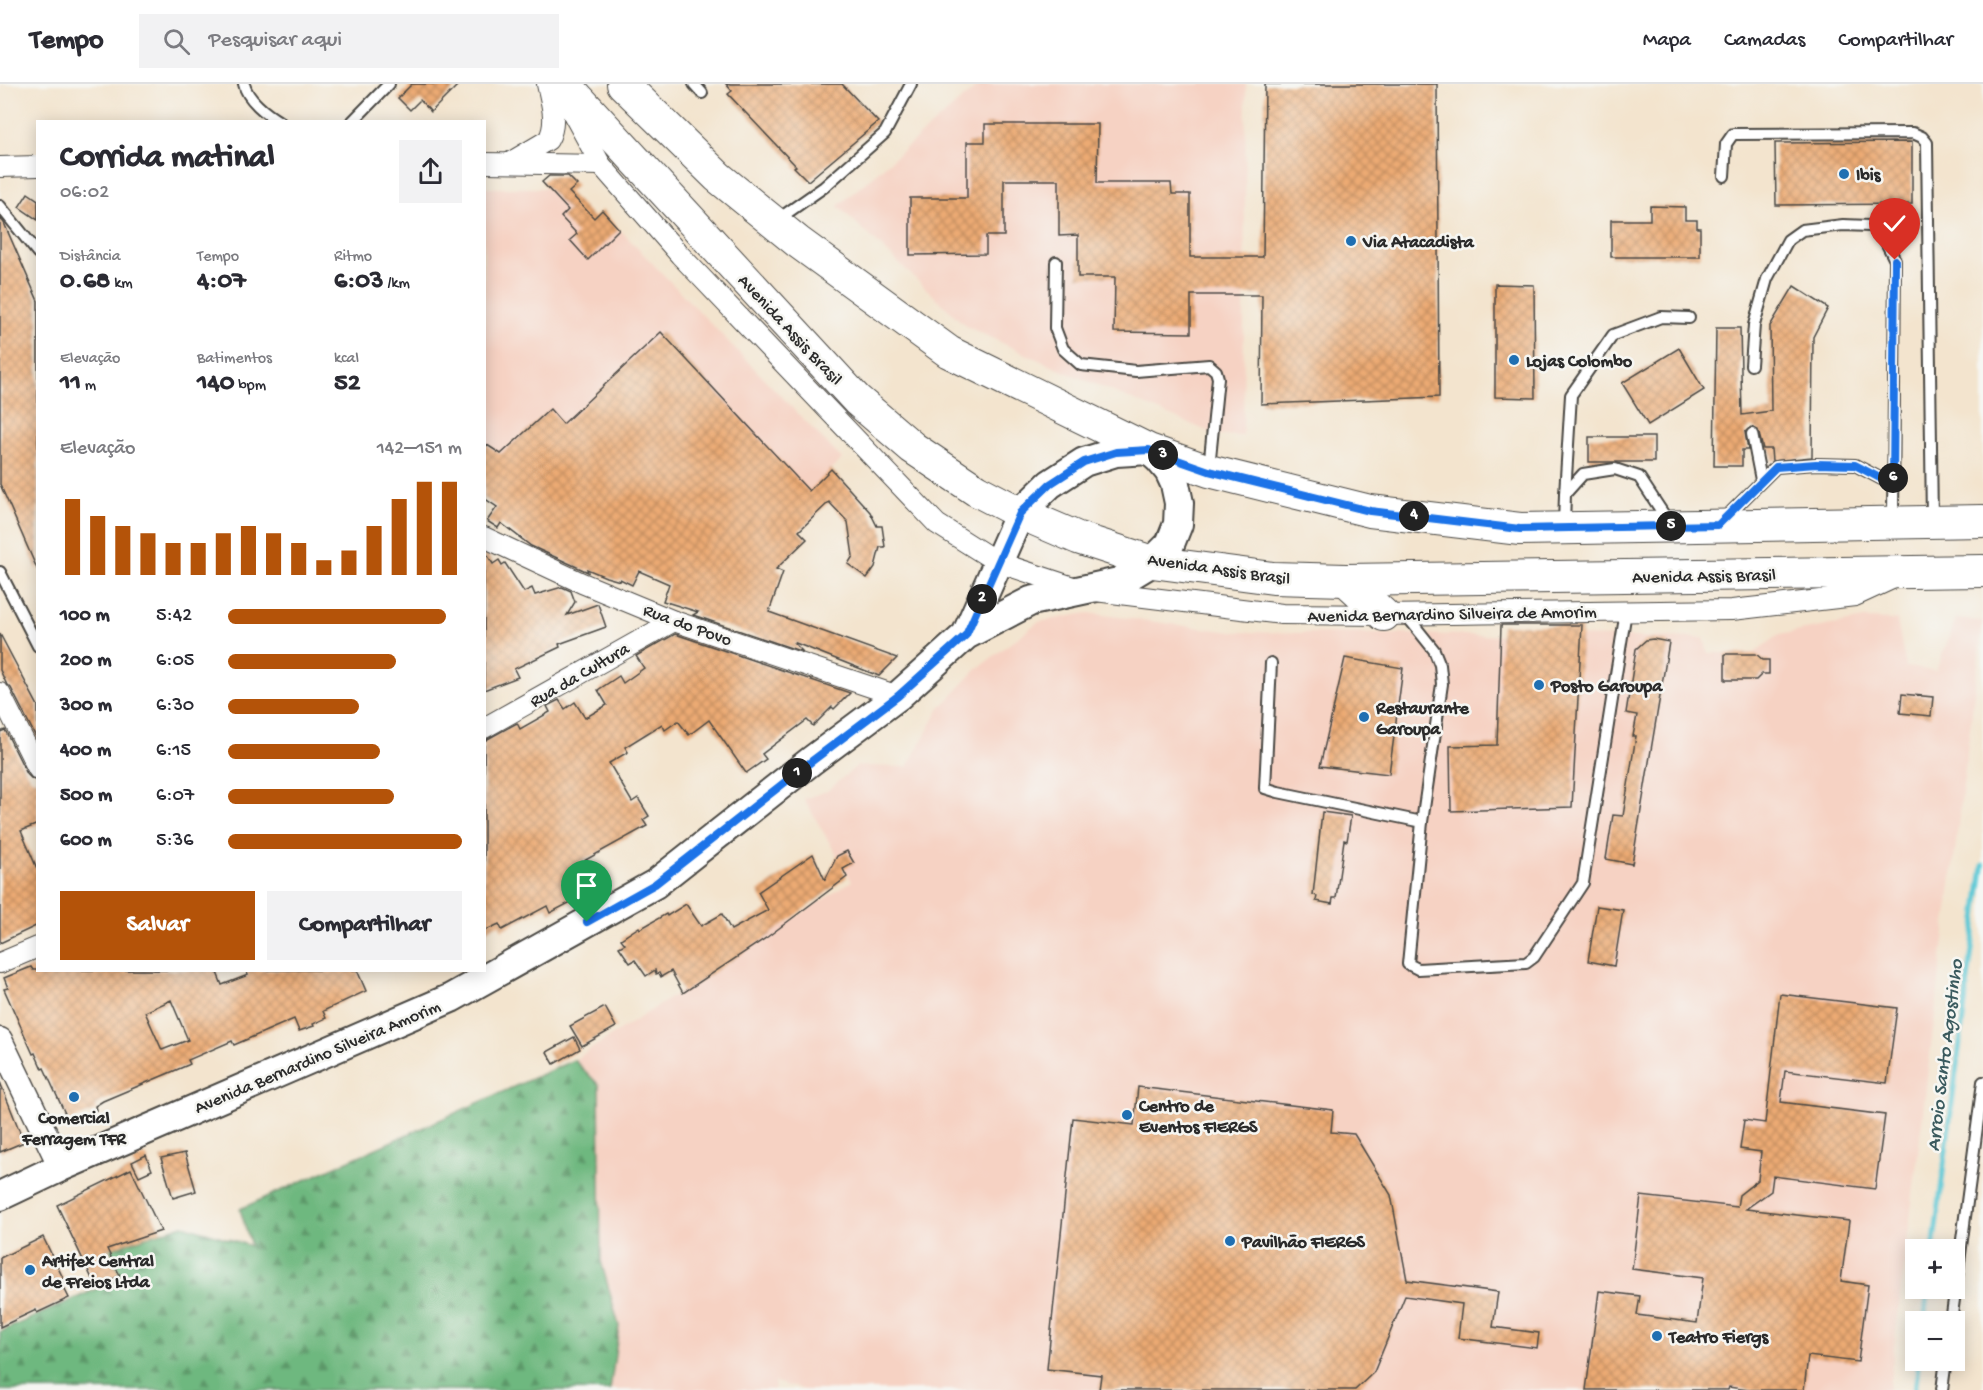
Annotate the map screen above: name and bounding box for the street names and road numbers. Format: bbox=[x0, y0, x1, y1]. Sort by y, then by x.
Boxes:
street label: Avenida Assis Brasil bbox=[732, 271, 846, 390]
street label: Avenida Assis Brasil bbox=[1146, 550, 1291, 591]
street label: Avenida Assis Brasil bbox=[1632, 566, 1776, 589]
street label: Rua do Povo bbox=[640, 601, 734, 652]
street label: Avenida Bernardino Silveira de Amorim bbox=[1307, 602, 1597, 629]
street label: Rua da Cultura bbox=[527, 639, 635, 713]
street label: Avenida Bernardino Silveira Amorim bbox=[192, 997, 444, 1120]

